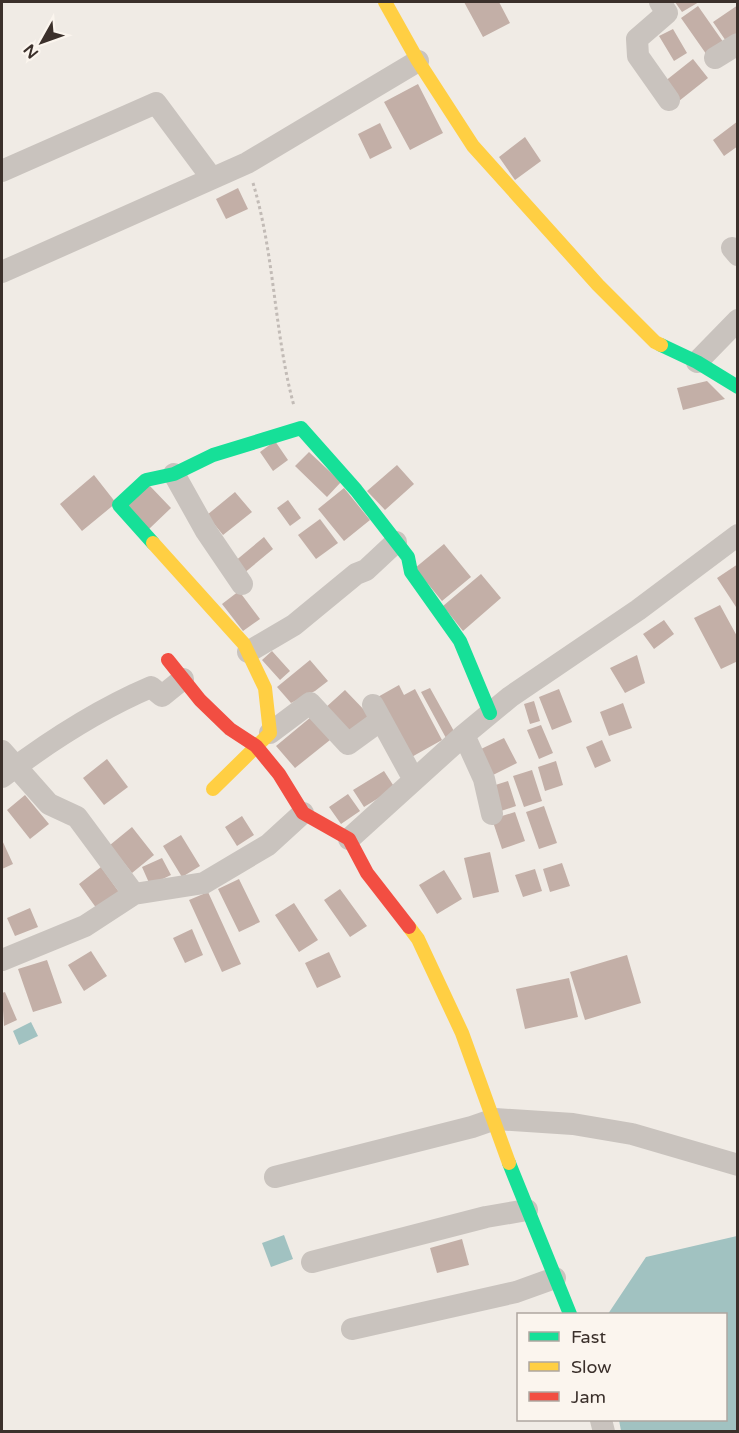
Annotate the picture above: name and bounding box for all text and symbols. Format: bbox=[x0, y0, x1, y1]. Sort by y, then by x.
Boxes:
north arrow bbox=[12, 12, 72, 72]
text: N bbox=[19, 40, 43, 62]
legend bbox=[517, 1313, 727, 1421]
text: Fast bbox=[571, 1326, 606, 1348]
text: Slow bbox=[571, 1356, 612, 1378]
text: Jam bbox=[571, 1386, 606, 1408]

